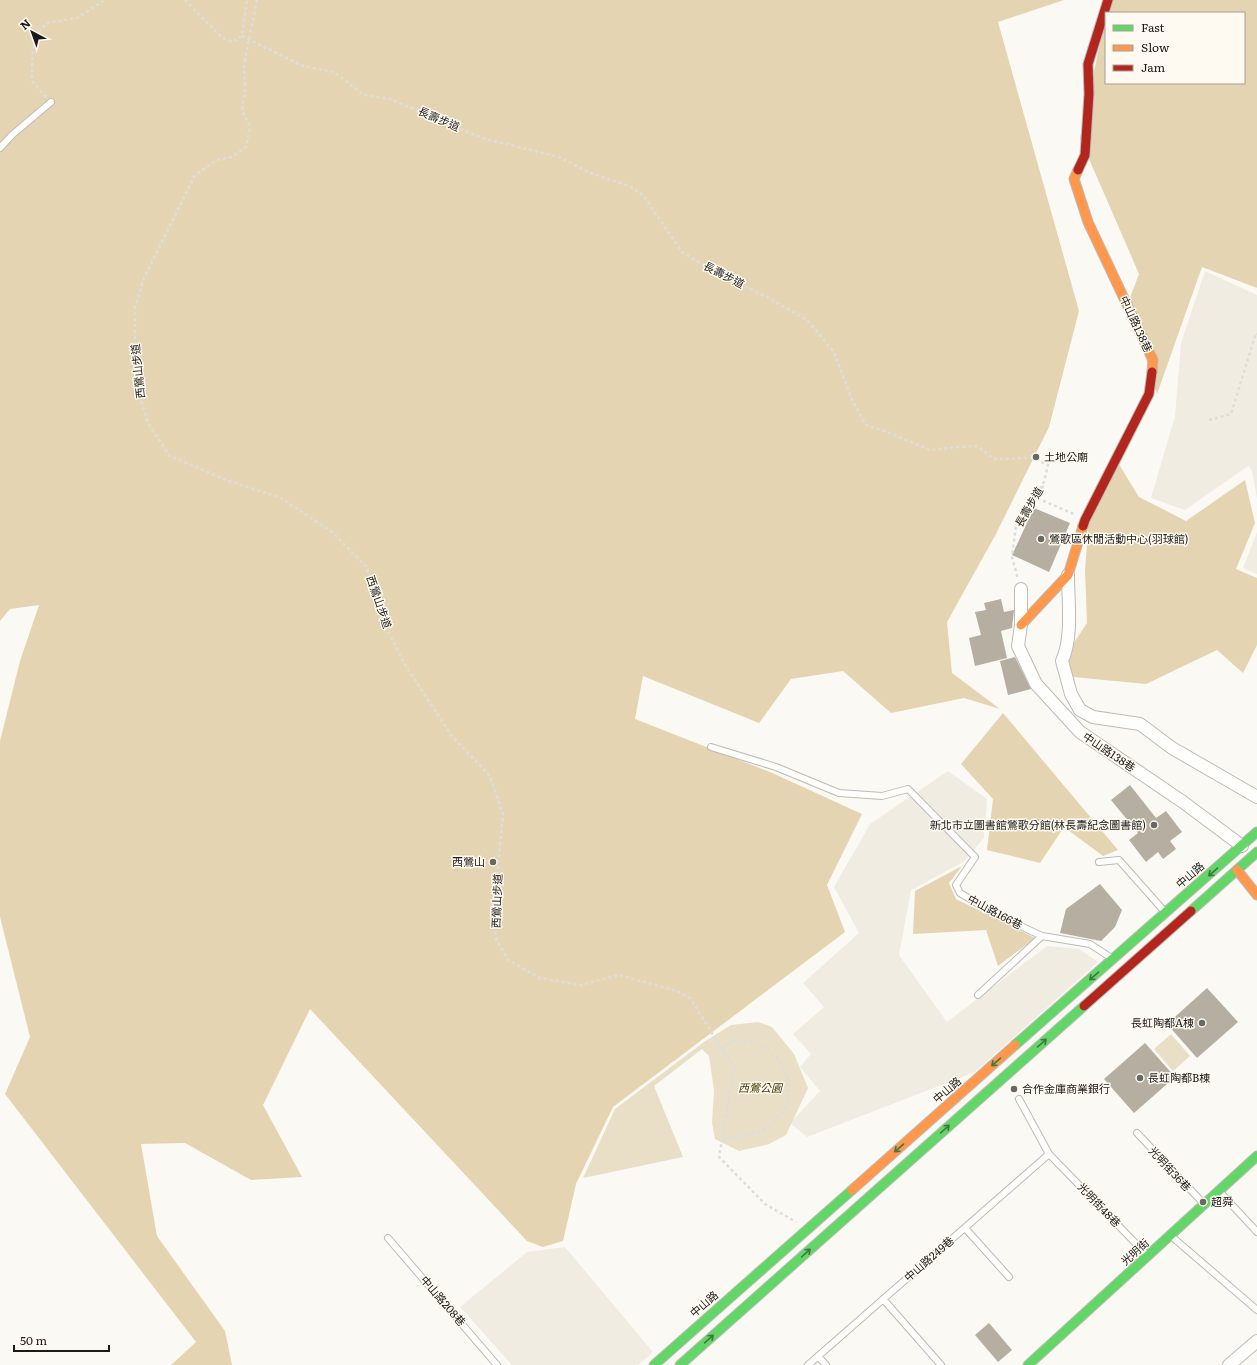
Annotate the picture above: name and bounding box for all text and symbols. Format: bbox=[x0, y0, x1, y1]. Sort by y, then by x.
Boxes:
north arrow bbox=[12, 12, 52, 52]
legend bbox=[1105, 12, 1245, 84]
text: N bbox=[16, 15, 34, 33]
text: Fast bbox=[1141, 18, 1165, 36]
text: Slow bbox=[1141, 38, 1170, 56]
text: Jam bbox=[1141, 58, 1166, 76]
street label: 長壽步道 bbox=[416, 102, 463, 134]
street label: 長壽步道 bbox=[701, 257, 748, 291]
street label: 中山路138巷 bbox=[1117, 293, 1157, 354]
street label: 西鶯山步道 bbox=[126, 343, 148, 399]
place label: 土地公廟 bbox=[1044, 448, 1088, 464]
marker: 土地公廟 bbox=[1031, 452, 1041, 462]
street label: 長壽步道 bbox=[1010, 483, 1046, 530]
place label: 鶯歌區休閒活動中心(羽球館) bbox=[1049, 530, 1188, 546]
marker: 鶯歌區休閒活動中心(羽球館) bbox=[1036, 534, 1046, 544]
street label: 西鶯山步道 bbox=[363, 573, 396, 630]
street label: 中山路138巷 bbox=[1080, 728, 1139, 775]
place label: 新北市立圖書館鶯歌分館(林長壽紀念圖書館) bbox=[930, 816, 1146, 832]
marker: 新北市立圖書館鶯歌分館(林長壽紀念圖書館) bbox=[1149, 820, 1159, 830]
place label: 西鶯山 bbox=[452, 853, 485, 869]
marker: 西鶯山 bbox=[488, 857, 498, 867]
street label: 中山路 bbox=[1172, 857, 1207, 891]
one-way arrow bbox=[1208, 867, 1218, 876]
street label: 西鶯山步道 bbox=[487, 873, 505, 929]
street label: 中山路166巷 bbox=[965, 890, 1026, 932]
one-way arrow bbox=[1089, 972, 1099, 981]
place label: 長虹陶都A棟 bbox=[1131, 1014, 1194, 1030]
marker: 長虹陶都A棟 bbox=[1197, 1018, 1207, 1028]
one-way arrow bbox=[1037, 1038, 1047, 1047]
one-way arrow bbox=[991, 1058, 1002, 1067]
place label: 長虹陶都B棟 bbox=[1148, 1069, 1210, 1085]
street label: 中山路 bbox=[929, 1072, 964, 1106]
marker: 長虹陶都B棟 bbox=[1135, 1073, 1145, 1083]
park label: 西鶯公園 bbox=[738, 1079, 784, 1095]
place label: 合作金庫商業銀行 bbox=[1022, 1080, 1110, 1096]
marker: 合作金庫商業銀行 bbox=[1009, 1084, 1019, 1094]
one-way arrow bbox=[940, 1124, 950, 1134]
street label: 光明街36巷 bbox=[1146, 1142, 1196, 1194]
one-way arrow bbox=[894, 1144, 904, 1153]
street label: 光明街48巷 bbox=[1074, 1179, 1125, 1230]
place label: 超舜 bbox=[1211, 1193, 1233, 1209]
marker: 超舜 bbox=[1198, 1197, 1208, 1207]
street label: 中山路249巷 bbox=[900, 1232, 957, 1284]
street label: 光明街 bbox=[1117, 1234, 1152, 1268]
one-way arrow bbox=[801, 1248, 811, 1257]
street label: 中山路208巷 bbox=[417, 1272, 470, 1329]
street label: 中山路 bbox=[686, 1286, 721, 1320]
scale bar bbox=[14, 1327, 109, 1353]
text: 50 m bbox=[20, 1331, 47, 1349]
one-way arrow bbox=[704, 1334, 714, 1344]

